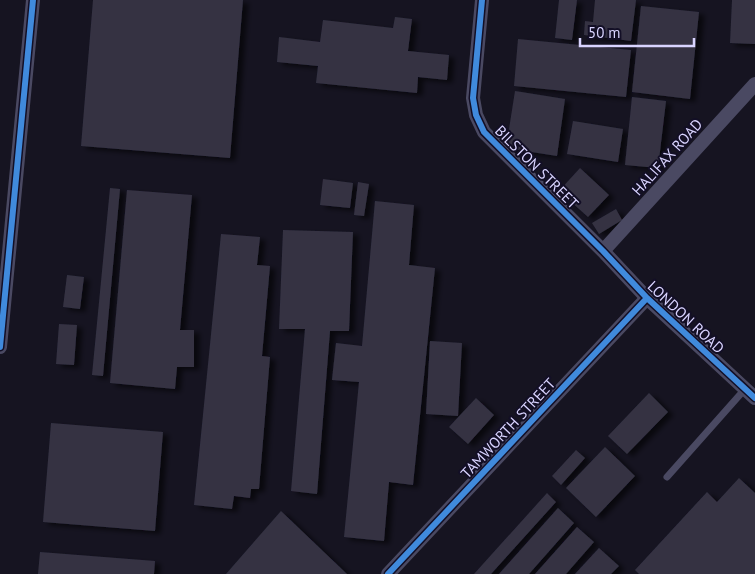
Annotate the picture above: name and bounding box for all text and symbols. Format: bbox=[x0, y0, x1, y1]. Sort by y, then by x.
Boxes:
scale bar bbox=[580, 15, 694, 47]
text: 50 m bbox=[588, 23, 621, 42]
street label: HALIFAX ROAD bbox=[628, 115, 706, 199]
street label: BILSTON STREET bbox=[491, 121, 583, 213]
street label: LONDON ROAD bbox=[644, 277, 728, 357]
street label: TAMWORTH STREET bbox=[457, 373, 560, 482]

